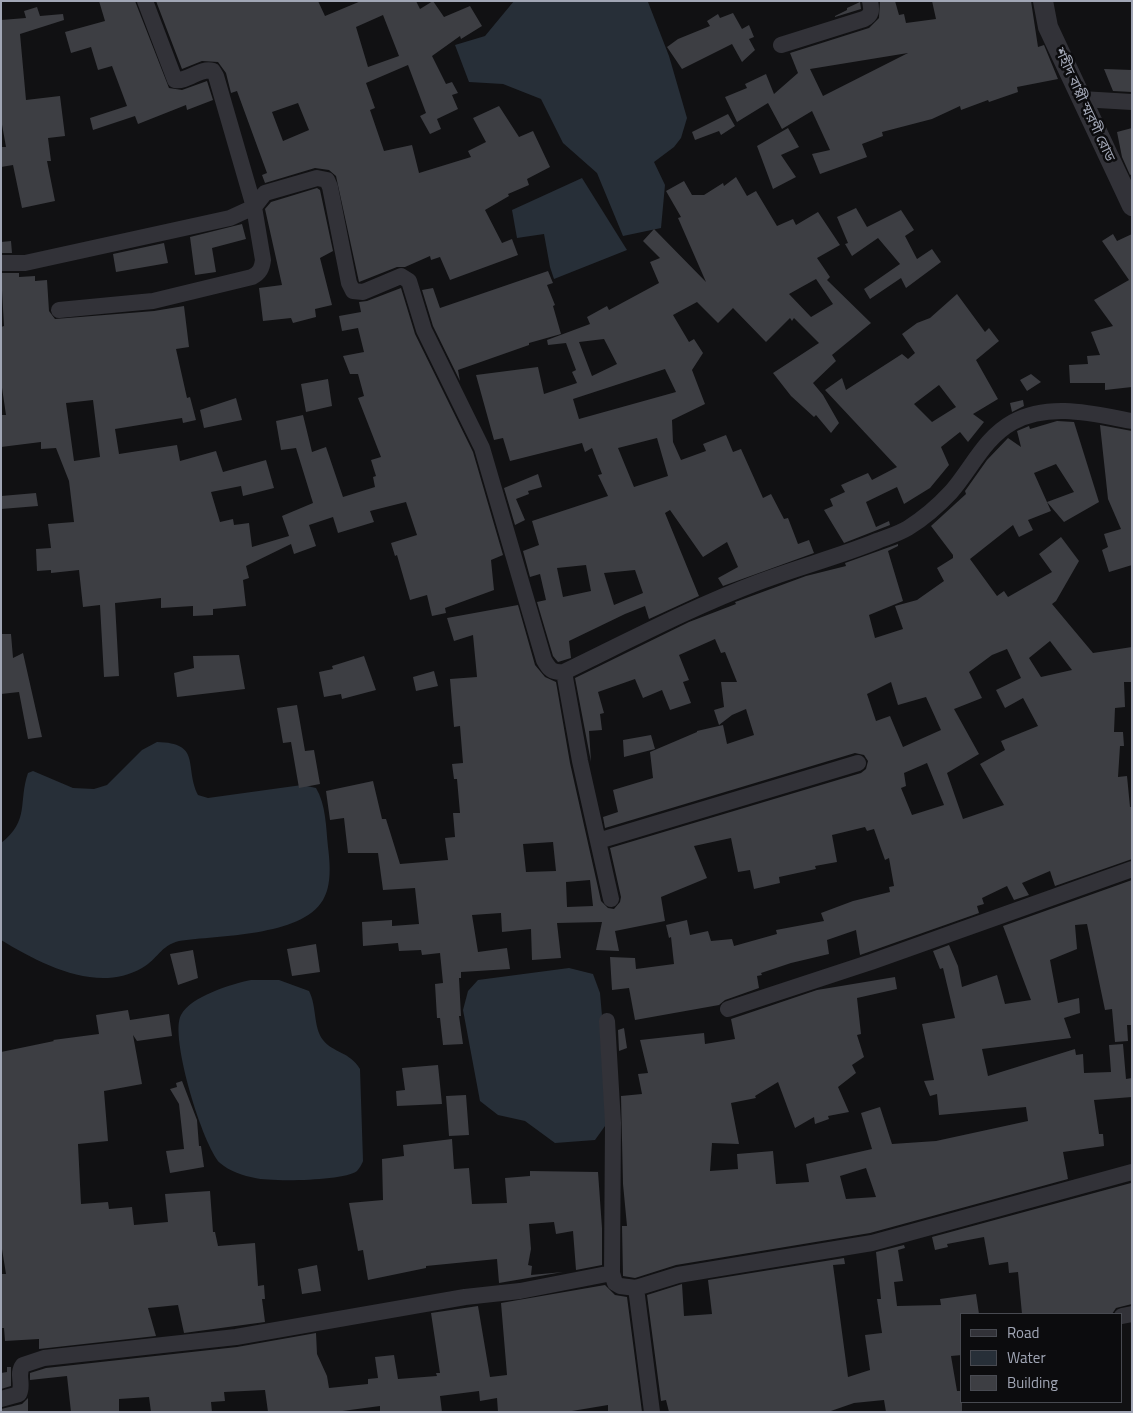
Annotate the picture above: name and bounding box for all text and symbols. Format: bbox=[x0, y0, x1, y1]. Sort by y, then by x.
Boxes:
street label: শহীদ বাপ্পী স্মরণী রোড bbox=[1050, 46, 1118, 164]
legend bbox=[960, 1313, 1123, 1403]
text: Road bbox=[1007, 1321, 1039, 1344]
text: Water bbox=[1007, 1346, 1046, 1369]
text: Building bbox=[1007, 1371, 1058, 1394]

